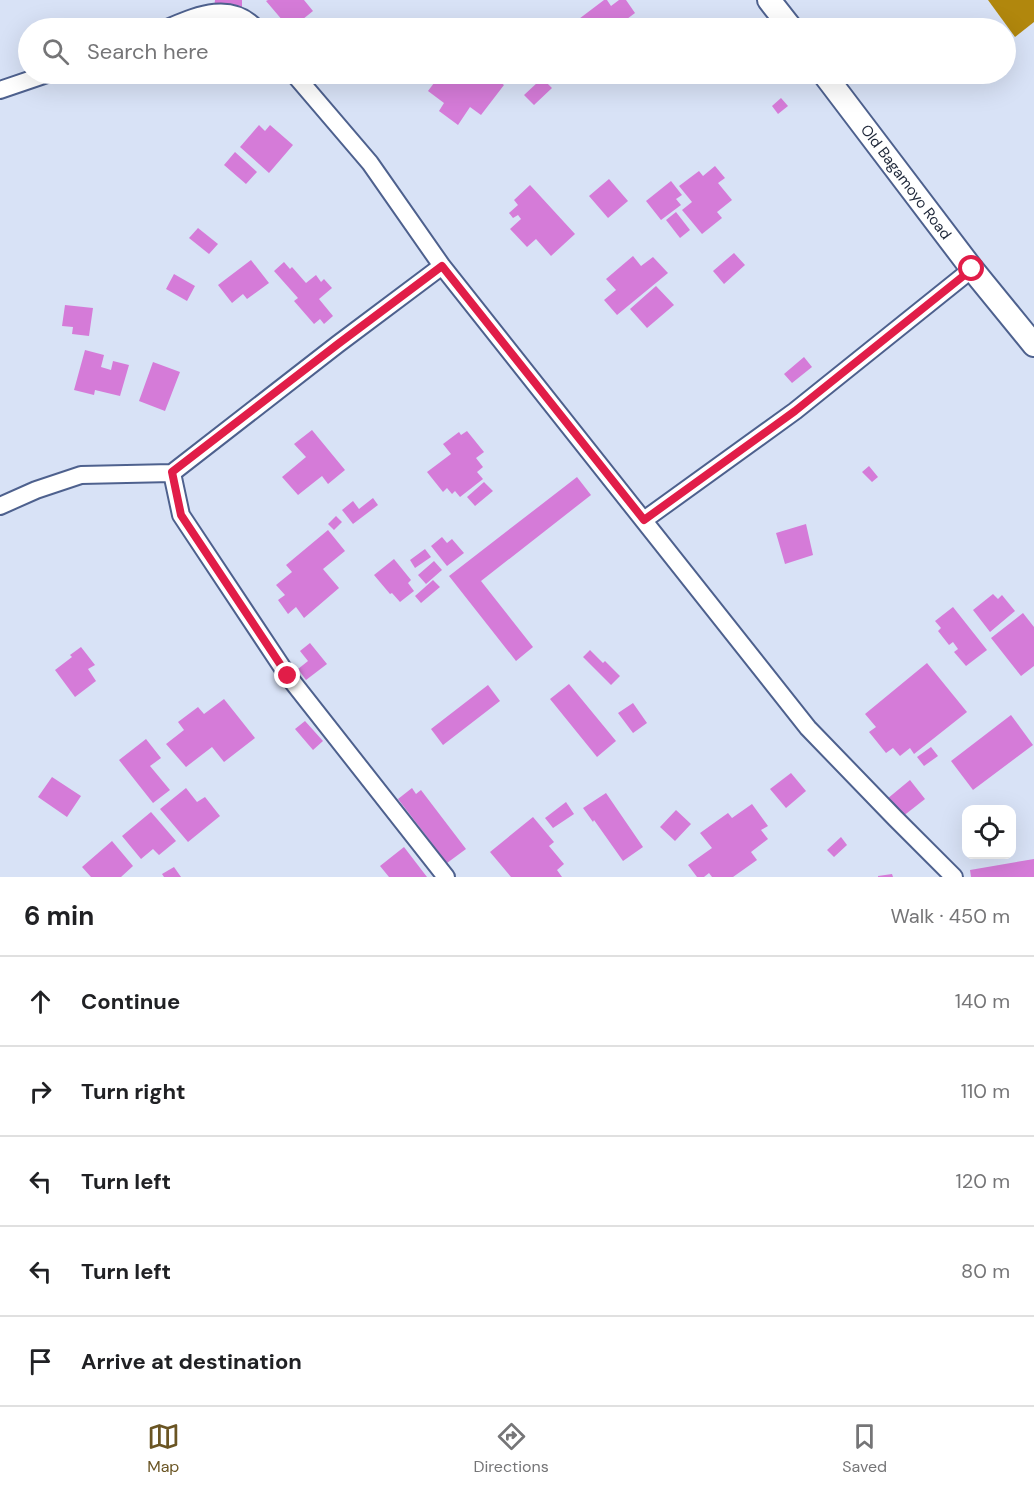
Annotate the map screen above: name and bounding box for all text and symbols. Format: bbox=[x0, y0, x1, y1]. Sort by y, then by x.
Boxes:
search box bbox=[18, 18, 1016, 84]
icon: search bbox=[39, 35, 72, 68]
text: Search here bbox=[87, 37, 208, 66]
street label: Old Bagamoyo Road bbox=[856, 120, 956, 244]
route start bbox=[958, 255, 984, 281]
route end bbox=[274, 662, 300, 688]
map controls bbox=[962, 805, 1016, 859]
button: locate bbox=[962, 805, 1016, 859]
text: 6 min bbox=[24, 899, 94, 933]
text: Walk · 450 m bbox=[890, 903, 1010, 929]
icon: ahead bbox=[24, 985, 57, 1018]
text: Continue bbox=[81, 987, 180, 1016]
text: 140 m bbox=[955, 988, 1010, 1014]
icon: right bbox=[24, 1075, 57, 1108]
text: Turn right bbox=[81, 1077, 186, 1106]
text: 110 m bbox=[961, 1078, 1010, 1104]
icon: left bbox=[24, 1165, 57, 1198]
text: Turn left bbox=[81, 1167, 171, 1196]
text: 120 m bbox=[956, 1168, 1010, 1194]
icon: left bbox=[24, 1255, 57, 1288]
text: Turn left bbox=[81, 1257, 171, 1286]
text: 80 m bbox=[961, 1258, 1010, 1284]
icon: arrive bbox=[24, 1345, 57, 1378]
text: Arrive at destination bbox=[81, 1347, 302, 1376]
tab: Map bbox=[147, 1420, 180, 1477]
tab: Directions bbox=[473, 1420, 549, 1477]
tab: Saved bbox=[842, 1420, 887, 1477]

